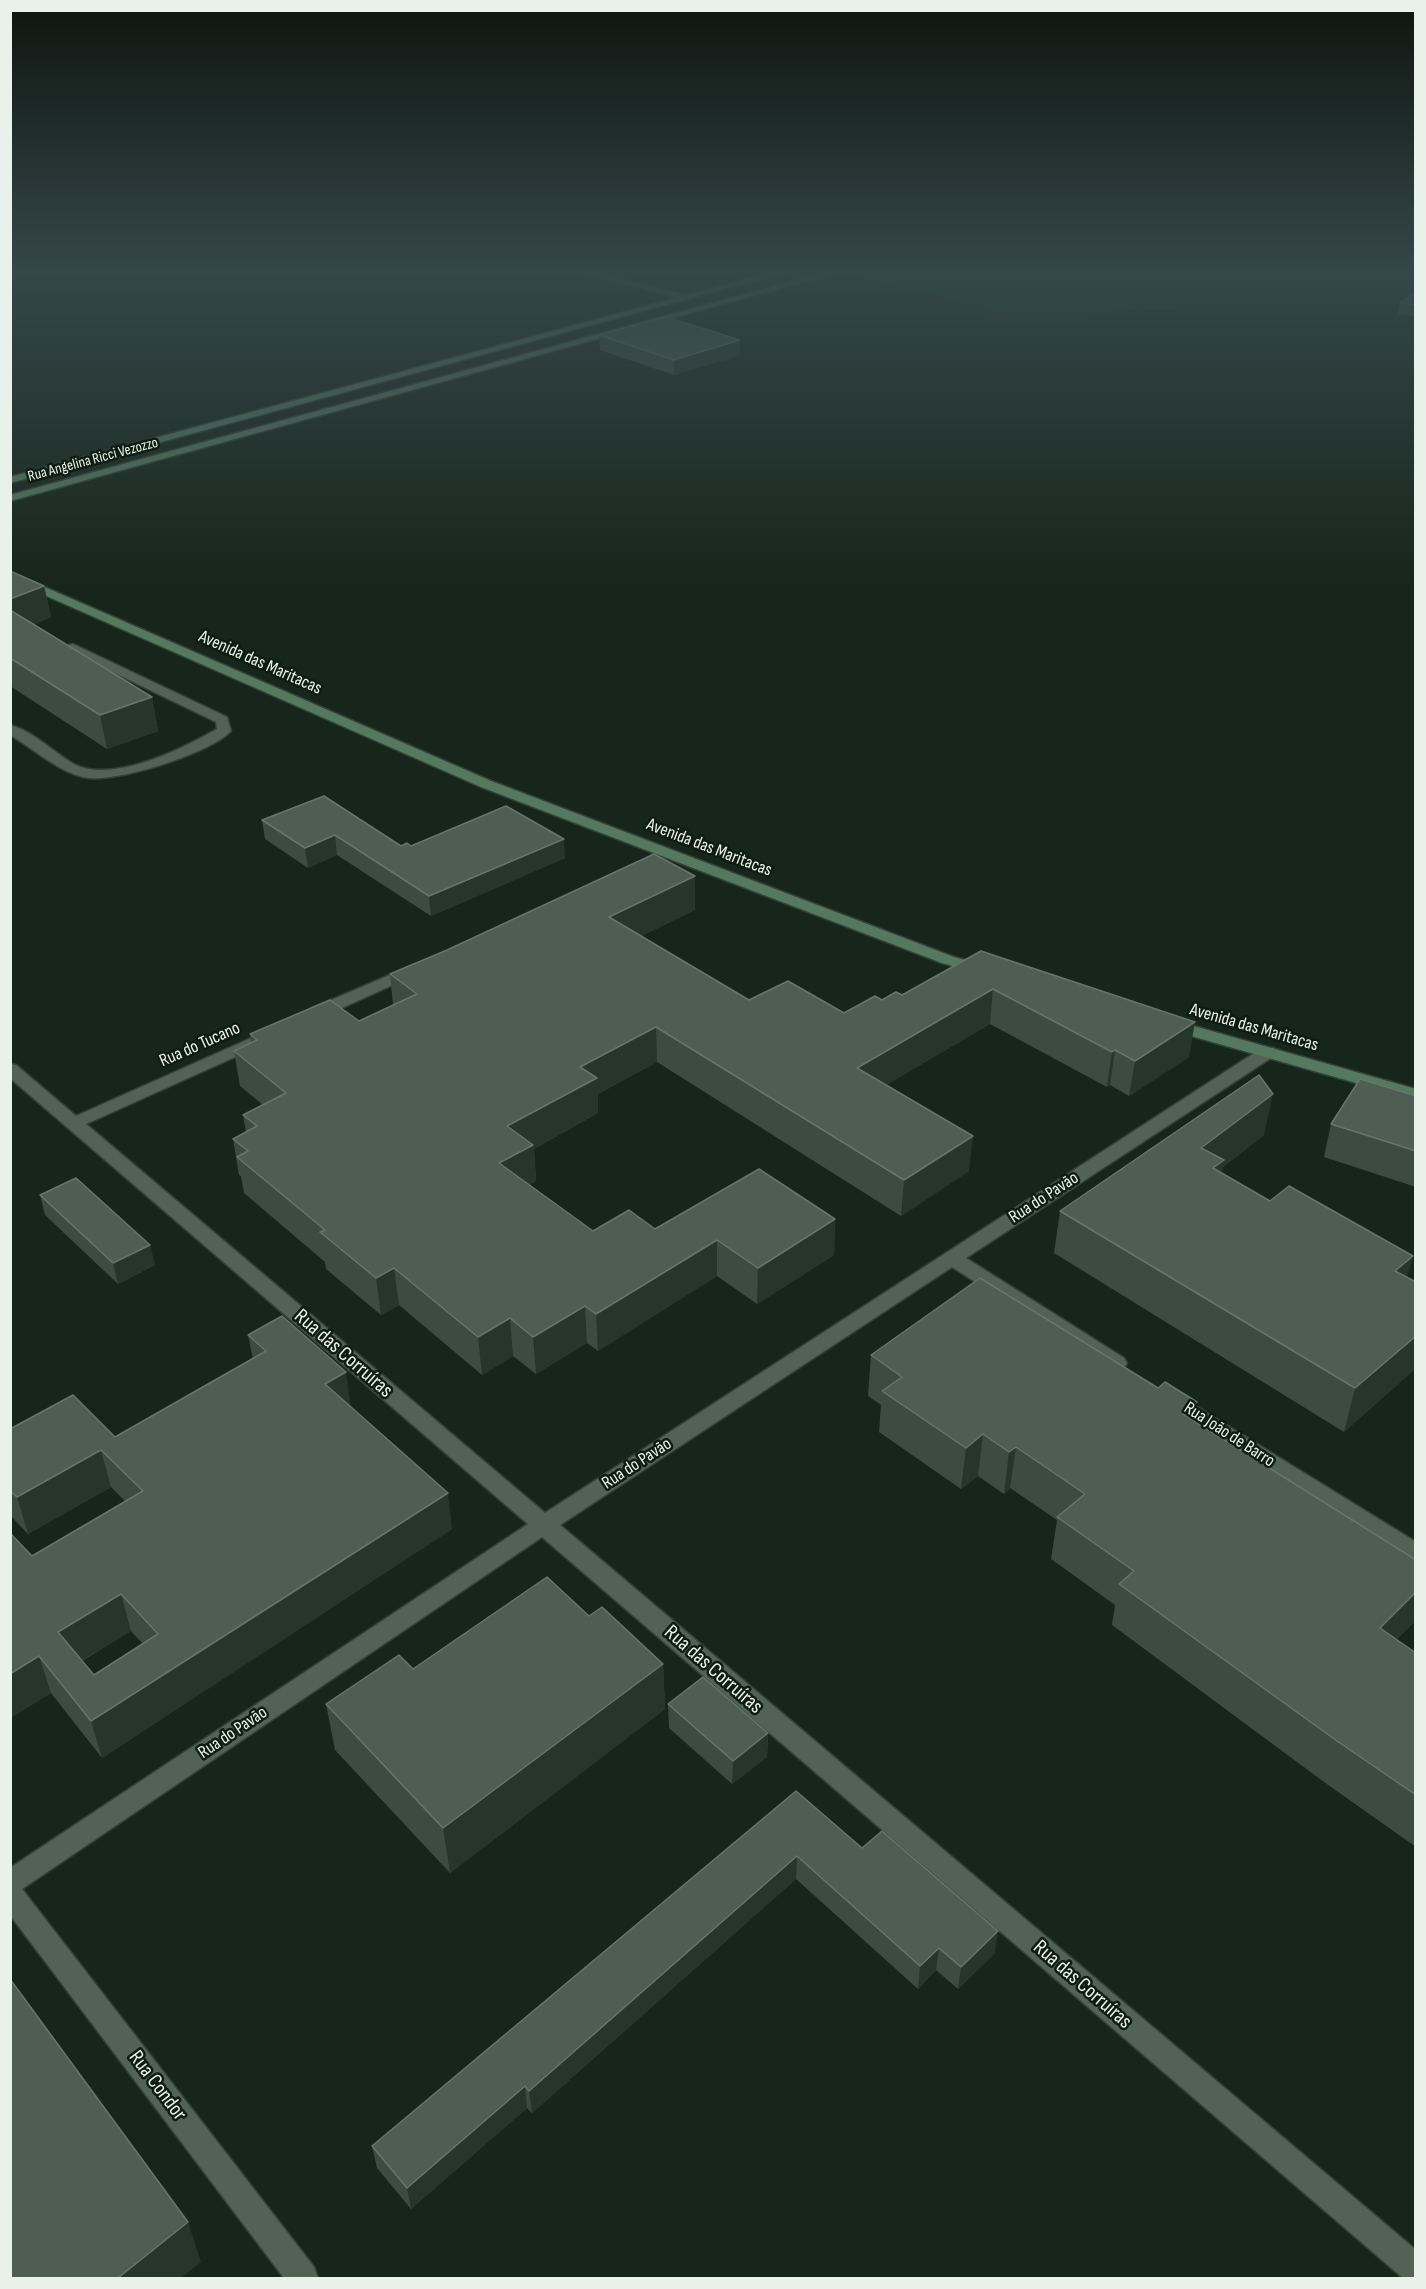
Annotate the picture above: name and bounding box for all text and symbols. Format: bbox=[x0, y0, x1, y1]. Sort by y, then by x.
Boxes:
street label: Rua Angelina Ricci Vezozzo bbox=[26, 434, 160, 486]
street label: Avenida das Maritacas bbox=[195, 626, 325, 700]
street label: Avenida das Maritacas bbox=[643, 814, 775, 882]
street label: Avenida das Maritacas bbox=[1187, 999, 1321, 1057]
street label: Rua do Tucano bbox=[156, 1018, 244, 1072]
street label: Rua do Pavão bbox=[1005, 1168, 1083, 1228]
street label: Rua das Corruíras bbox=[289, 1304, 397, 1404]
street label: Rua João de Barro bbox=[1179, 1398, 1279, 1472]
street label: Rua do Pavão bbox=[598, 1434, 676, 1494]
street label: Rua das Corruíras bbox=[659, 1620, 767, 1720]
street label: Rua do Pavão bbox=[194, 1702, 272, 1764]
street label: Rua das Corruíras bbox=[1028, 1935, 1136, 2035]
street label: Rua Condor bbox=[123, 2046, 191, 2126]

